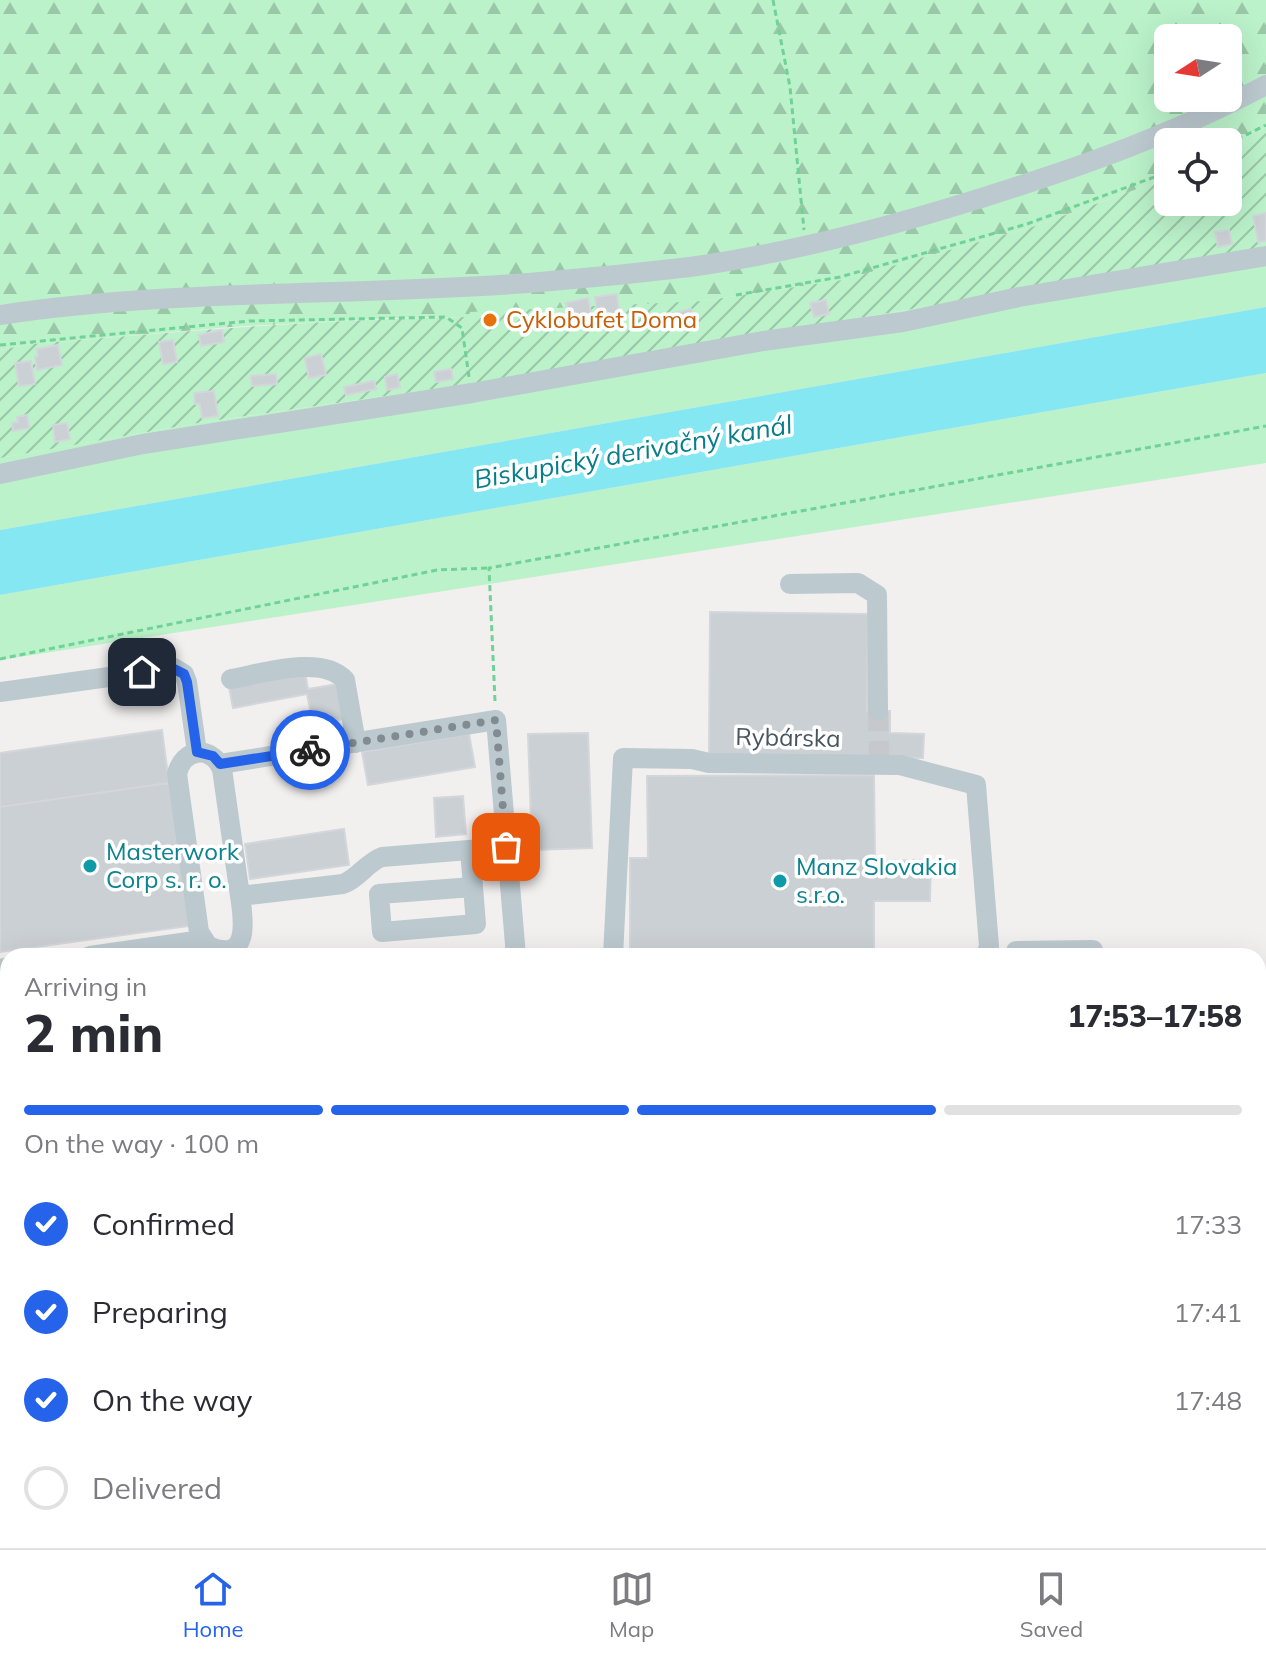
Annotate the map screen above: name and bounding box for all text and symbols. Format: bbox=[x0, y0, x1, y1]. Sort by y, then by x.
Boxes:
north arrow bbox=[1154, 24, 1242, 112]
map controls bbox=[1154, 24, 1242, 216]
button: locate bbox=[1154, 128, 1242, 216]
place label: Cyklobufet Doma bbox=[506, 304, 697, 334]
marker: Cyklobufet Doma bbox=[481, 311, 499, 329]
water label: Biskupický derivačný kanál bbox=[471, 407, 795, 496]
pin bbox=[108, 638, 176, 706]
icon: home bbox=[120, 650, 164, 694]
courier bbox=[270, 710, 350, 790]
street label: Rybárska bbox=[735, 721, 841, 753]
icon: bike bbox=[288, 728, 332, 772]
pin bbox=[472, 813, 540, 881]
icon: bag bbox=[484, 825, 528, 869]
place label: Masterwork Corp s. r. o. bbox=[106, 836, 240, 894]
place label: Manz Slovakia s.r.o. bbox=[796, 851, 957, 909]
marker: Masterwork Corp s. r. o. bbox=[81, 857, 99, 875]
marker: Manz Slovakia s.r.o. bbox=[771, 872, 789, 890]
text: Arriving in bbox=[24, 970, 147, 1003]
text: 17:53–17:58 bbox=[1067, 997, 1242, 1035]
text: 2 min bbox=[24, 1000, 163, 1065]
text: On the way · 100 m bbox=[24, 1127, 259, 1160]
icon: check bbox=[24, 1202, 68, 1246]
text: Confirmed bbox=[92, 1205, 235, 1243]
text: 17:33 bbox=[1174, 1208, 1242, 1241]
icon: check bbox=[24, 1290, 68, 1334]
text: Preparing bbox=[92, 1293, 228, 1331]
text: 17:41 bbox=[1174, 1296, 1242, 1329]
icon: check bbox=[24, 1378, 68, 1422]
text: On the way bbox=[92, 1381, 252, 1419]
text: 17:48 bbox=[1174, 1384, 1242, 1417]
text: Delivered bbox=[92, 1469, 222, 1507]
tab: Home bbox=[183, 1567, 243, 1643]
tab: Map bbox=[609, 1567, 654, 1643]
tab: Saved bbox=[1020, 1567, 1083, 1643]

